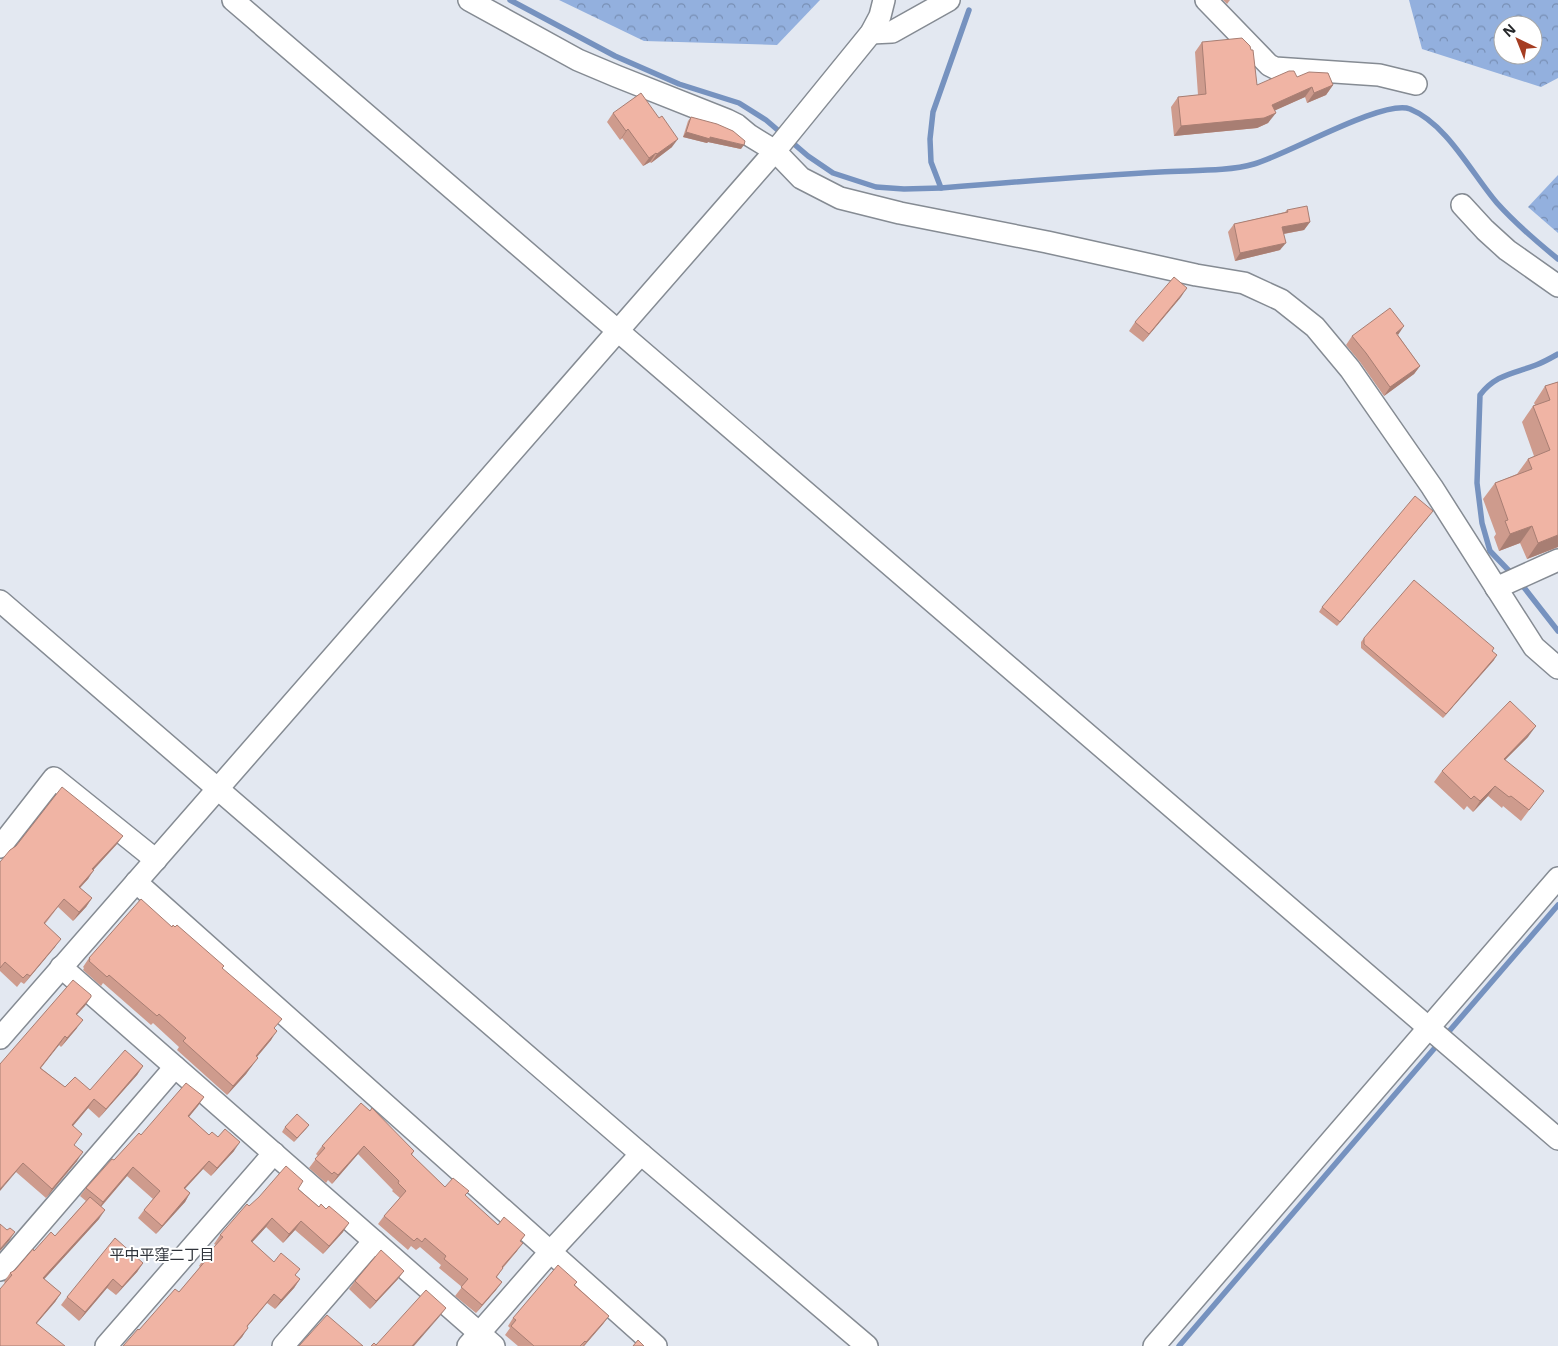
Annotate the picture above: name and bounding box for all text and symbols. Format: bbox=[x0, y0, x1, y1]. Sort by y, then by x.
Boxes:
north arrow bbox=[1493, 15, 1543, 65]
text: N bbox=[1498, 19, 1519, 41]
district label: 平中平窪二丁目 bbox=[109, 1244, 215, 1264]

